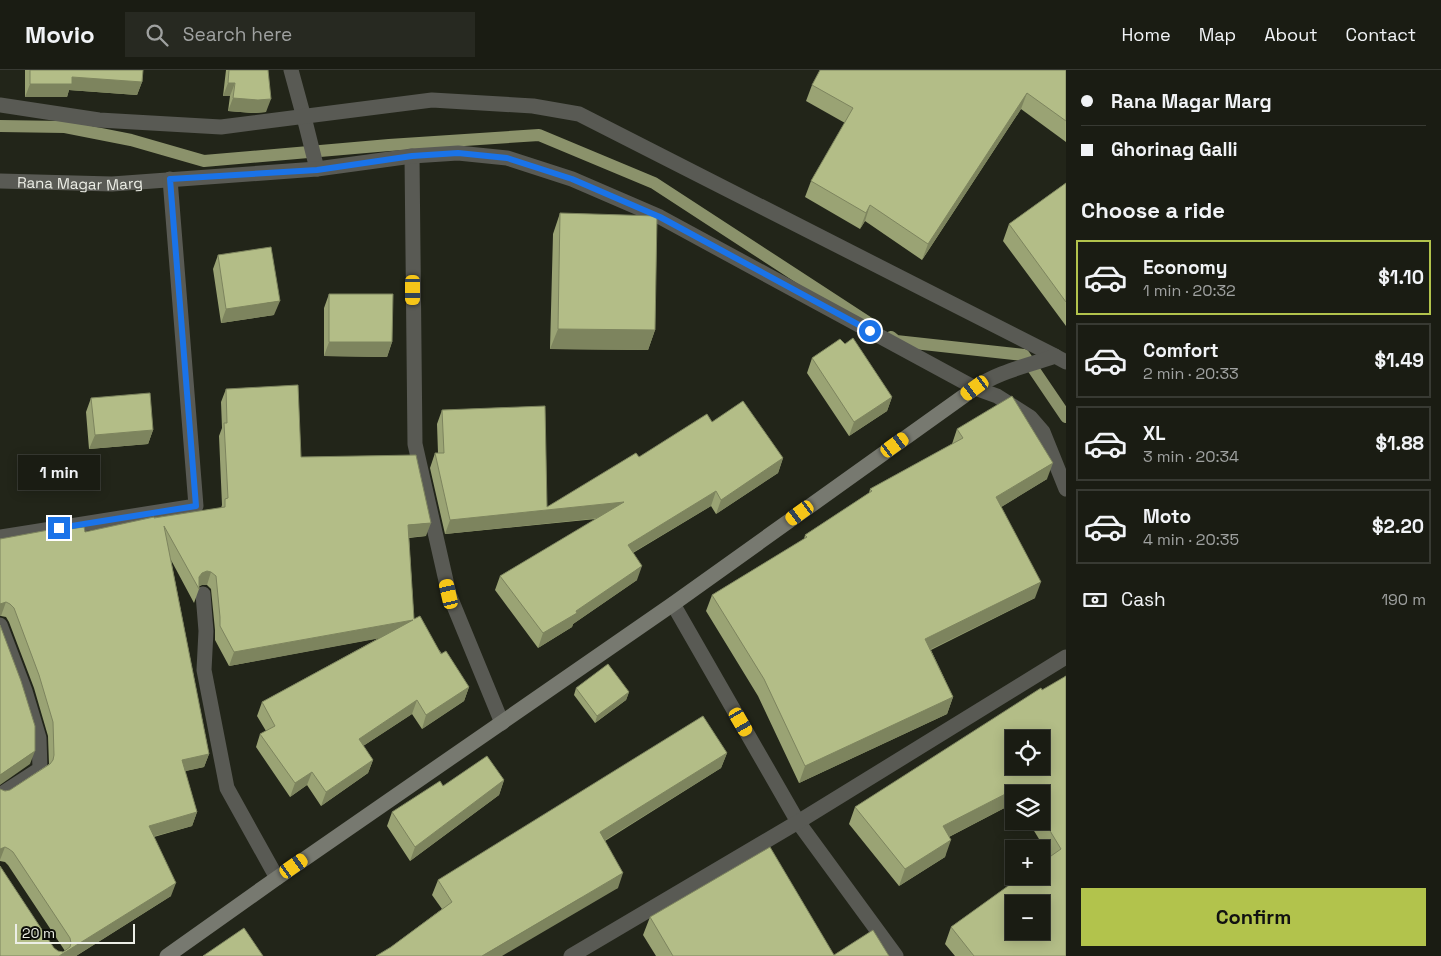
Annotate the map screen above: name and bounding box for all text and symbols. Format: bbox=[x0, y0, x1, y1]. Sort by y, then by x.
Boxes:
search box bbox=[125, 12, 475, 57]
text: Movio bbox=[25, 19, 95, 50]
icon: search bbox=[143, 21, 171, 49]
text: Search here bbox=[183, 22, 292, 47]
text: Home bbox=[1122, 23, 1171, 46]
text: Map bbox=[1199, 23, 1236, 46]
text: About bbox=[1264, 23, 1318, 46]
text: Contact bbox=[1346, 23, 1416, 46]
text: Rana Magar Marg bbox=[1111, 89, 1272, 114]
text: Ghorinag Galli bbox=[1111, 137, 1238, 162]
street label: Rana Magar Marg bbox=[17, 172, 143, 194]
text: Choose a ride bbox=[1081, 196, 1225, 224]
icon: car bbox=[1083, 255, 1128, 300]
text: Economy bbox=[1143, 255, 1227, 280]
text: $1.10 bbox=[1378, 265, 1424, 290]
car bbox=[405, 275, 420, 305]
text: 1 min · 20:32 bbox=[1143, 280, 1236, 301]
route start bbox=[859, 320, 881, 342]
icon: car bbox=[1083, 338, 1128, 383]
text: Comfort bbox=[1143, 338, 1219, 363]
text: $1.49 bbox=[1374, 348, 1424, 373]
text: 2 min · 20:33 bbox=[1143, 363, 1239, 384]
car bbox=[958, 373, 991, 403]
icon: car bbox=[1083, 421, 1128, 466]
text: XL bbox=[1143, 421, 1166, 446]
car bbox=[878, 430, 911, 460]
text: $1.88 bbox=[1375, 431, 1424, 456]
text: 3 min · 20:34 bbox=[1143, 446, 1239, 467]
callout: 1 min bbox=[18, 456, 100, 490]
text: 1 min bbox=[39, 462, 79, 483]
car bbox=[783, 498, 816, 528]
icon: car bbox=[1083, 504, 1128, 549]
text: Moto bbox=[1143, 504, 1191, 529]
text: $2.20 bbox=[1372, 514, 1424, 539]
route end bbox=[48, 517, 70, 539]
text: 4 min · 20:35 bbox=[1143, 529, 1239, 550]
car bbox=[438, 578, 459, 610]
icon: cash bbox=[1081, 586, 1109, 614]
text: Cash bbox=[1121, 587, 1166, 612]
text: 190 m bbox=[1381, 589, 1426, 610]
car bbox=[727, 705, 754, 739]
map controls bbox=[1005, 730, 1050, 940]
button: locate bbox=[1005, 730, 1050, 775]
button: layers bbox=[1005, 785, 1050, 830]
button: + bbox=[1005, 840, 1050, 885]
car bbox=[277, 851, 310, 881]
button: Confirm bbox=[1081, 888, 1426, 946]
button: − bbox=[1005, 895, 1050, 940]
scale bar bbox=[15, 921, 135, 944]
text: 20 m bbox=[22, 924, 55, 942]

